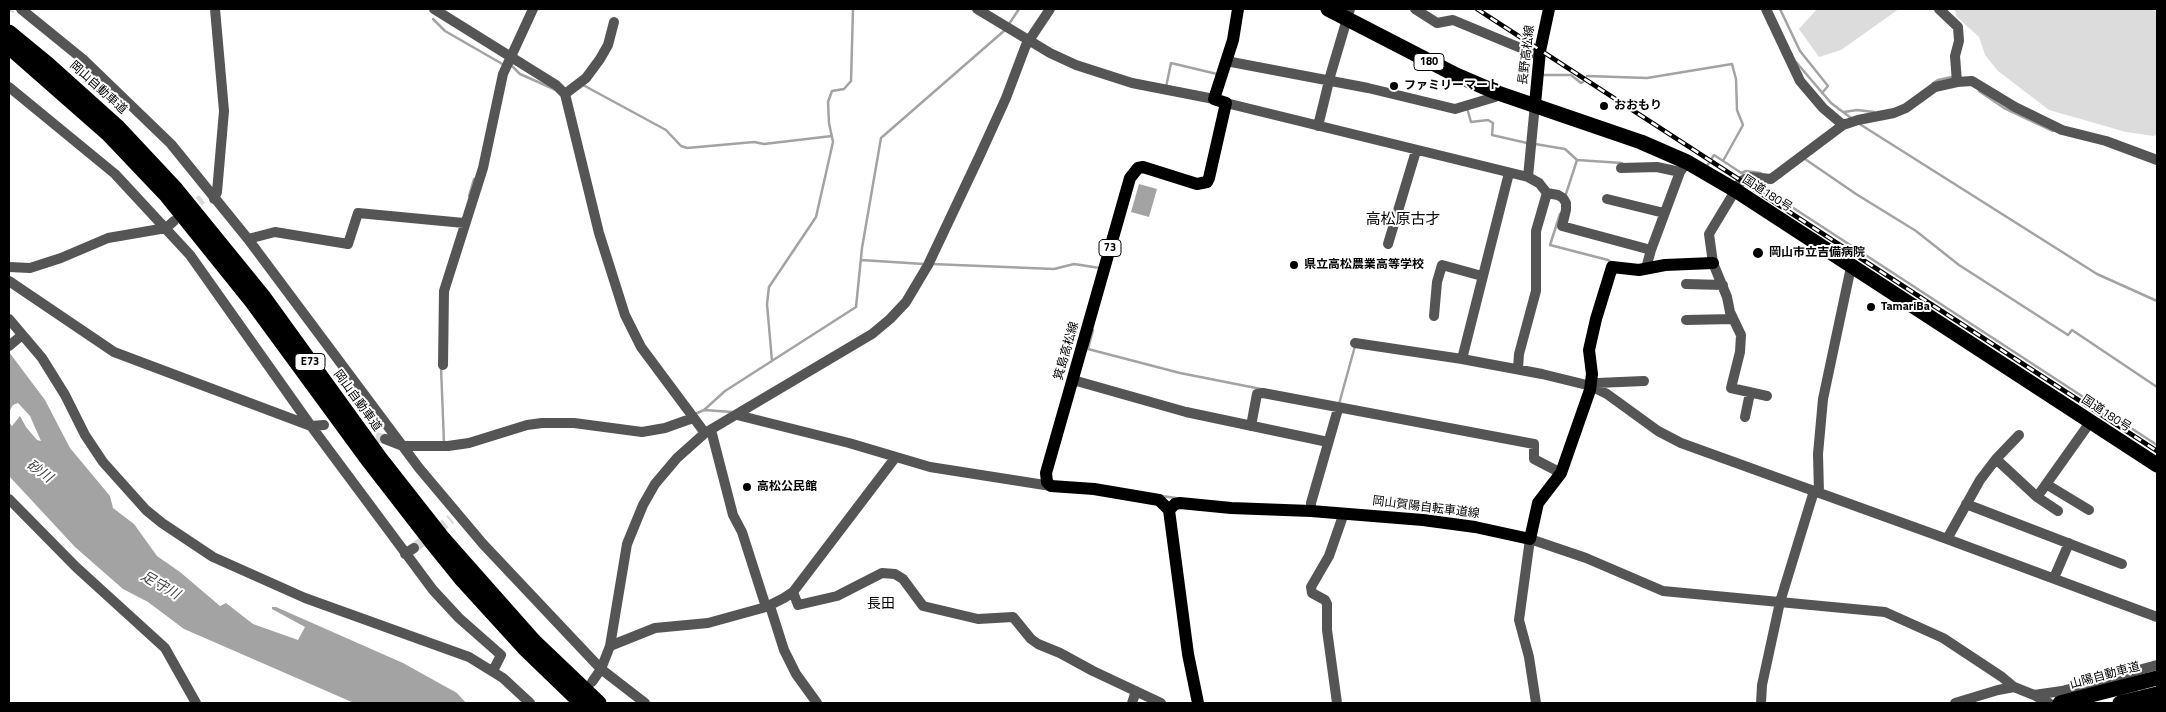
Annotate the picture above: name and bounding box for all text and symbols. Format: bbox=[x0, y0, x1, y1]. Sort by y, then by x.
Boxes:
street label: 長野高松線 bbox=[1516, 24, 1538, 86]
road number: 180 bbox=[1414, 54, 1444, 70]
street label: 岡山自動車道 bbox=[66, 59, 130, 117]
place label: ファミリーマート bbox=[1404, 79, 1500, 93]
marker: ファミリーマート bbox=[1388, 80, 1400, 92]
place label: おおもり bbox=[1614, 99, 1662, 113]
marker: おおもり bbox=[1598, 100, 1610, 112]
street label: 国道180号 bbox=[1740, 173, 1794, 215]
district label: 高松原古才 bbox=[1366, 211, 1440, 229]
road number: 73 bbox=[1099, 240, 1121, 256]
marker: 岡山市立吉備病院 bbox=[1751, 246, 1765, 260]
place label: 岡山市立吉備病院 bbox=[1769, 246, 1865, 260]
place label: 県立高松農業高等学校 bbox=[1304, 258, 1424, 272]
marker: 県立高松農業高等学校 bbox=[1288, 259, 1300, 271]
place label: TamariBa bbox=[1881, 300, 1930, 314]
marker: TamariBa bbox=[1865, 301, 1877, 313]
street label: 箕島高松線 bbox=[1052, 320, 1082, 382]
road number: E73 bbox=[295, 354, 325, 371]
street label: 岡山自動車道 bbox=[330, 368, 384, 434]
street label: 国道180号 bbox=[2079, 393, 2133, 435]
water label: 砂川 bbox=[23, 457, 55, 487]
place label: 高松公民館 bbox=[757, 480, 817, 494]
marker: 高松公民館 bbox=[741, 481, 753, 493]
street label: 岡山賀陽自転車道線 bbox=[1372, 494, 1480, 522]
water label: 足守川 bbox=[138, 568, 182, 604]
district label: 長田 bbox=[867, 597, 895, 613]
street label: 山陽自動車道 bbox=[2068, 660, 2142, 692]

